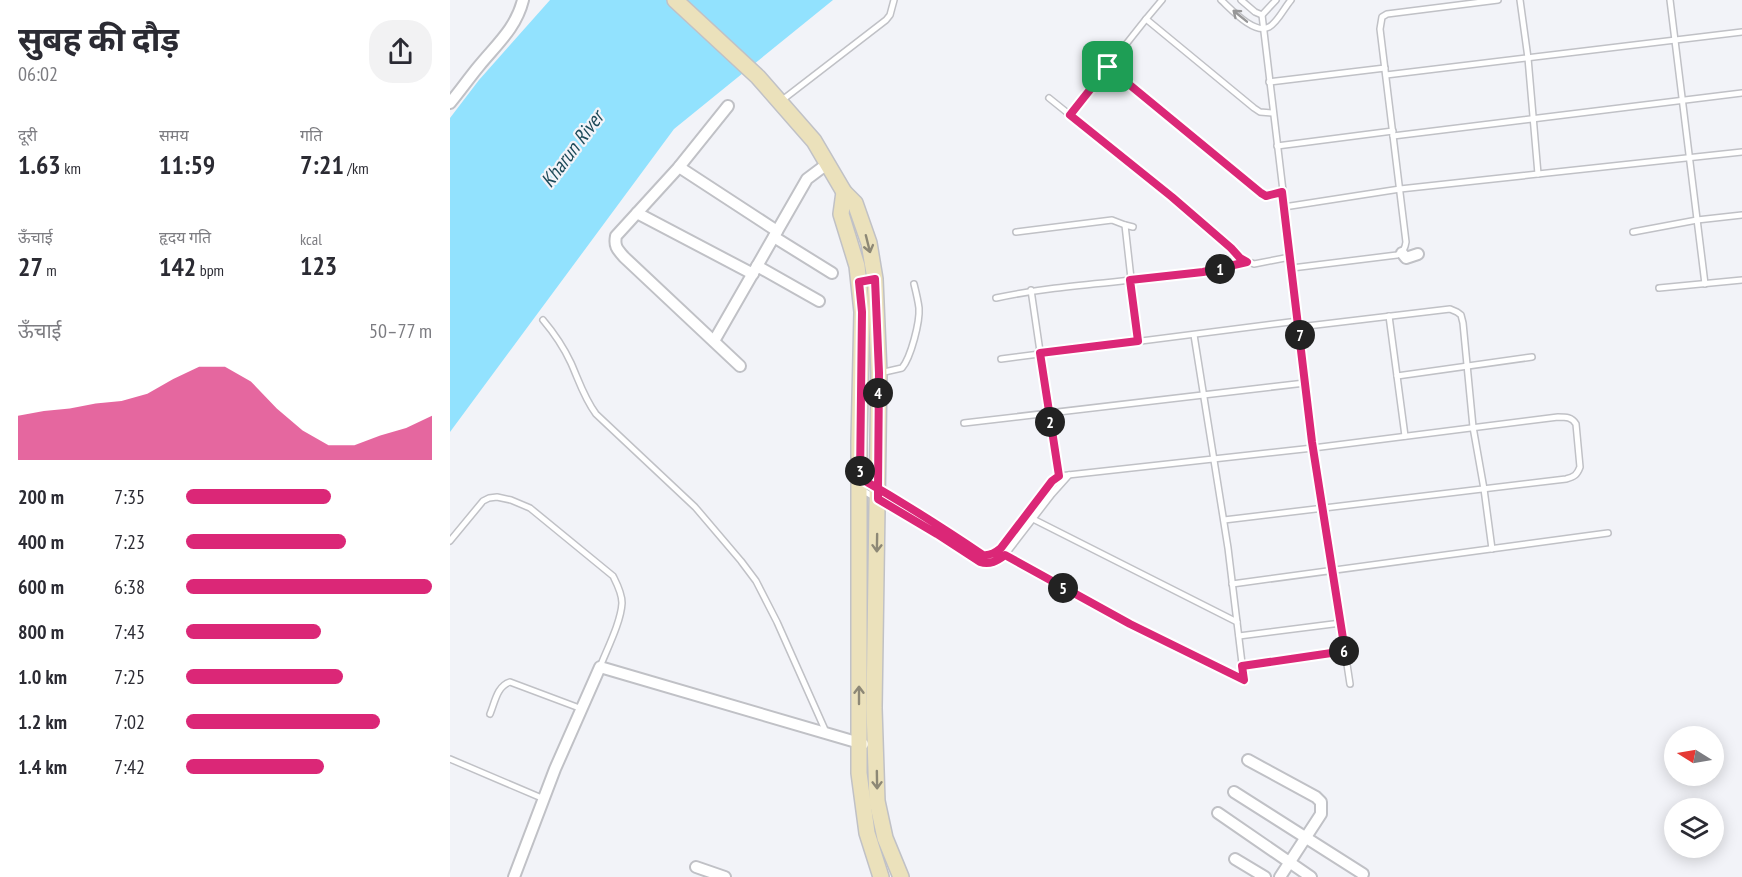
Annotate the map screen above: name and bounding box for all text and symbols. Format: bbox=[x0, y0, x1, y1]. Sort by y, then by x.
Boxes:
one-way arrow bbox=[1232, 10, 1248, 23]
text: सुबह की दौड़ bbox=[18, 17, 179, 60]
button: share bbox=[369, 20, 432, 83]
pin bbox=[1082, 41, 1133, 92]
icon: arrive bbox=[1091, 50, 1124, 83]
text: 06:02 bbox=[18, 61, 58, 87]
water label: Kharun River bbox=[535, 104, 611, 192]
text: दूरी bbox=[18, 125, 37, 145]
text: समय bbox=[159, 125, 189, 145]
text: गति bbox=[300, 125, 322, 145]
text: 1.63 bbox=[18, 148, 61, 181]
text: 11:59 bbox=[159, 148, 215, 181]
text: 7:21 bbox=[300, 148, 344, 181]
text: km bbox=[61, 158, 81, 178]
text: /km bbox=[344, 158, 369, 178]
text: ऊँचाई bbox=[18, 227, 53, 247]
text: हृदय गति bbox=[159, 227, 211, 247]
text: kcal bbox=[300, 229, 322, 249]
one-way arrow bbox=[862, 234, 874, 253]
text: 123 bbox=[300, 249, 337, 282]
text: 27 bbox=[18, 250, 43, 283]
text: 142 bbox=[159, 250, 196, 283]
pin: 1 bbox=[1205, 254, 1235, 284]
text: 1 bbox=[1216, 259, 1224, 279]
text: m bbox=[43, 260, 57, 280]
text: bpm bbox=[196, 260, 224, 280]
text: ऊँचाई bbox=[18, 318, 61, 344]
text: 50–77 m bbox=[369, 318, 432, 344]
pin: 7 bbox=[1285, 320, 1315, 350]
text: 7 bbox=[1296, 325, 1304, 345]
pin: 4 bbox=[863, 378, 893, 408]
text: 4 bbox=[874, 383, 882, 403]
pin: 2 bbox=[1035, 407, 1065, 437]
text: 2 bbox=[1046, 412, 1054, 432]
pin: 3 bbox=[845, 456, 875, 486]
text: 3 bbox=[856, 461, 864, 481]
text: 200 m bbox=[18, 484, 64, 510]
text: 7:35 bbox=[114, 484, 145, 510]
text: 400 m bbox=[18, 529, 64, 555]
text: 7:23 bbox=[114, 529, 145, 555]
one-way arrow bbox=[871, 533, 883, 553]
pin: 5 bbox=[1048, 573, 1078, 603]
text: 600 m bbox=[18, 574, 64, 600]
text: 6:38 bbox=[114, 574, 145, 600]
text: 5 bbox=[1059, 578, 1067, 598]
text: 800 m bbox=[18, 619, 64, 645]
text: 7:43 bbox=[114, 619, 145, 645]
pin: 6 bbox=[1329, 636, 1359, 666]
text: 6 bbox=[1340, 641, 1348, 661]
text: 1.0 km bbox=[18, 664, 67, 690]
text: 7:25 bbox=[114, 664, 145, 690]
one-way arrow bbox=[853, 686, 865, 706]
text: 1.2 km bbox=[18, 709, 67, 735]
text: 7:02 bbox=[114, 709, 145, 735]
north arrow bbox=[1664, 726, 1724, 786]
map controls bbox=[1664, 726, 1724, 858]
text: 1.4 km bbox=[18, 754, 67, 780]
text: 7:42 bbox=[114, 754, 145, 780]
one-way arrow bbox=[871, 770, 882, 790]
button: layers bbox=[1664, 798, 1724, 858]

